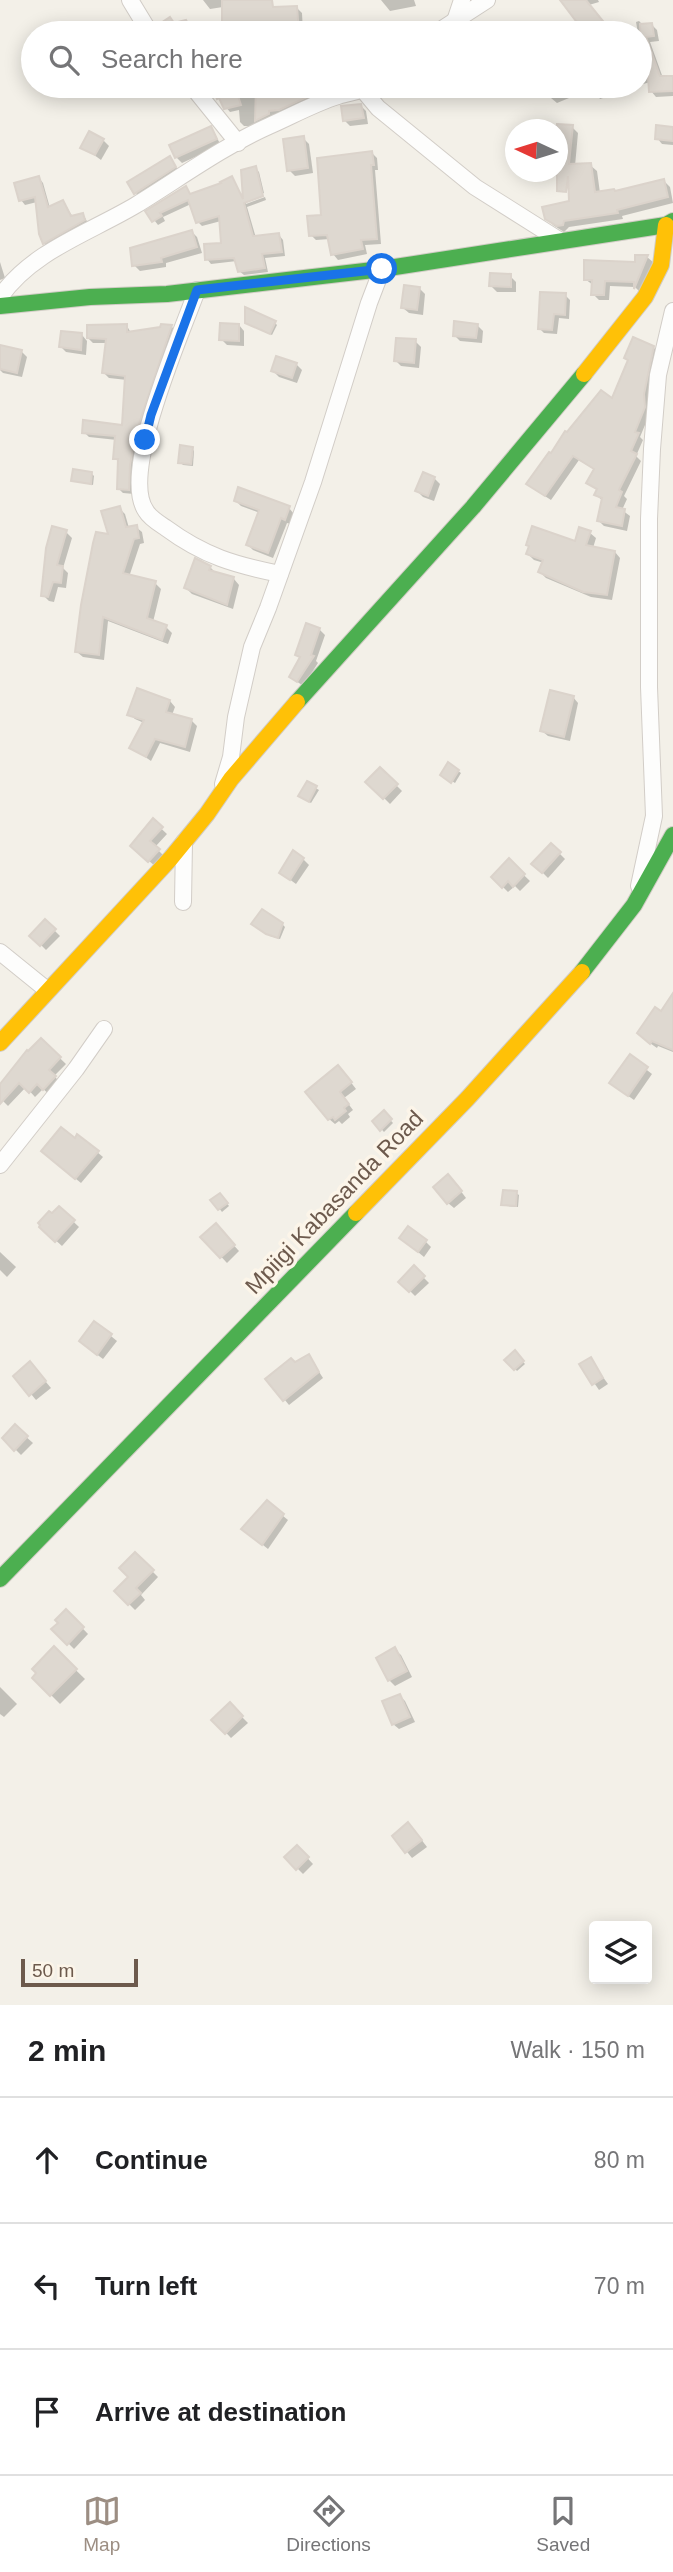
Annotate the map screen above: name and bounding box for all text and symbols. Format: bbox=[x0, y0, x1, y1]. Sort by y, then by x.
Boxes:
search box bbox=[21, 21, 652, 98]
icon: search bbox=[45, 41, 83, 79]
text: Search here bbox=[101, 44, 243, 74]
north arrow bbox=[505, 119, 568, 182]
route start bbox=[366, 253, 397, 284]
route end bbox=[129, 424, 160, 455]
street label: Mpiigi Kabasanda Road bbox=[240, 1105, 428, 1299]
map controls bbox=[589, 1921, 652, 1984]
button: layers bbox=[589, 1921, 652, 1984]
scale bar bbox=[21, 1956, 138, 1988]
text: 50 m bbox=[32, 1960, 74, 1981]
text: 2 min bbox=[28, 2034, 106, 2067]
text: Walk · 150 m bbox=[510, 2037, 645, 2063]
icon: ahead bbox=[28, 2141, 66, 2179]
text: Continue bbox=[95, 2145, 208, 2175]
text: 80 m bbox=[594, 2147, 645, 2173]
icon: left bbox=[28, 2267, 66, 2305]
text: Turn left bbox=[95, 2271, 197, 2301]
text: 70 m bbox=[594, 2273, 645, 2299]
icon: arrive bbox=[28, 2393, 66, 2431]
text: Arrive at destination bbox=[95, 2397, 346, 2427]
tab: Map bbox=[83, 2492, 121, 2556]
tab: Directions bbox=[286, 2492, 371, 2556]
tab: Saved bbox=[536, 2492, 590, 2556]

